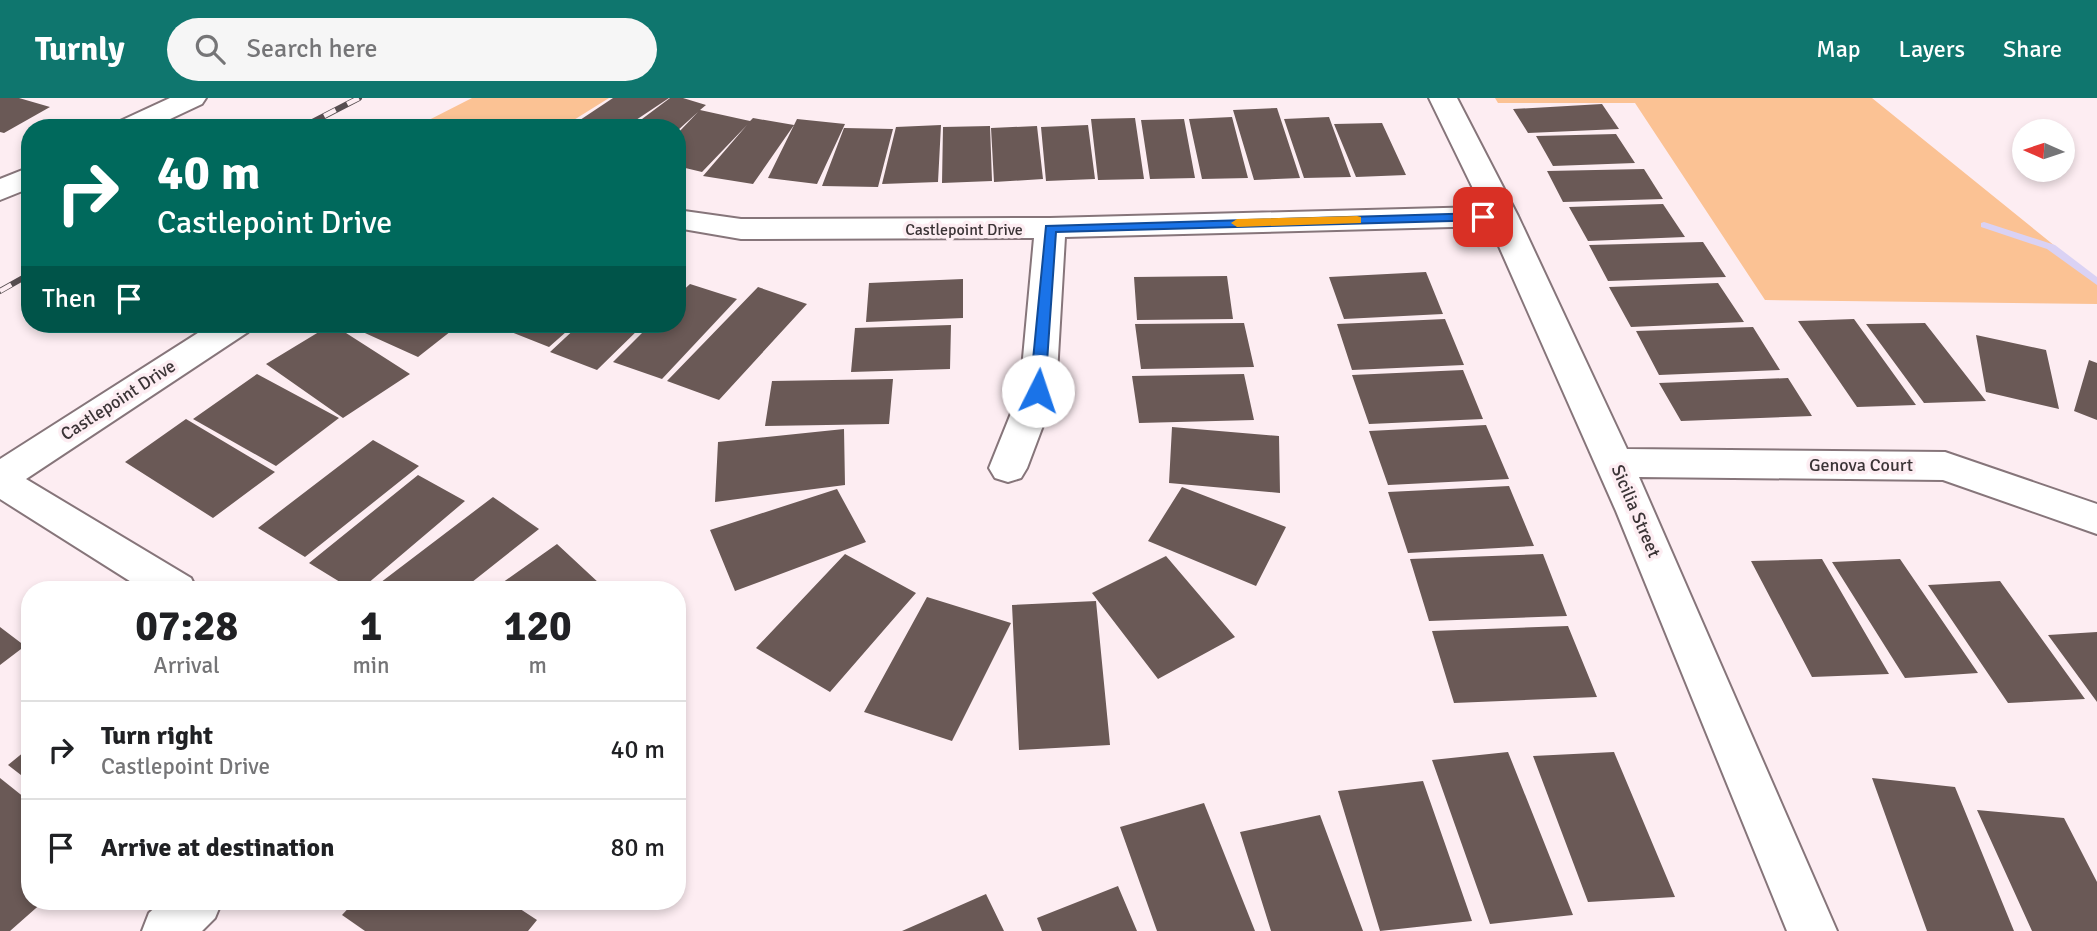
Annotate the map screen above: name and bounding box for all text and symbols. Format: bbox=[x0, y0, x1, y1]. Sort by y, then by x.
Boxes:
search box bbox=[167, 18, 657, 81]
text: Turnly bbox=[35, 29, 125, 70]
icon: search bbox=[191, 30, 229, 68]
text: Search here bbox=[247, 33, 378, 65]
text: Map bbox=[1816, 34, 1861, 64]
text: Layers bbox=[1899, 34, 1965, 64]
text: Share bbox=[2003, 34, 2062, 64]
north arrow bbox=[2012, 119, 2076, 182]
map controls bbox=[2012, 119, 2075, 182]
text: 40 m bbox=[157, 143, 260, 203]
icon: right bbox=[42, 147, 133, 238]
pin bbox=[1453, 187, 1513, 247]
icon: arrive bbox=[1464, 198, 1502, 236]
text: Castlepoint Drive bbox=[157, 203, 392, 242]
street label: Castlepoint Drive bbox=[905, 220, 1023, 240]
icon: arrive bbox=[110, 280, 148, 318]
text: Then bbox=[42, 283, 96, 315]
position arrow bbox=[1001, 354, 1075, 428]
street label: Castlepoint Drive bbox=[57, 355, 179, 445]
street label: Genova Court bbox=[1809, 454, 1913, 476]
street label: Sicilia Street bbox=[1607, 461, 1665, 561]
text: 07:28 bbox=[135, 601, 238, 652]
text: 1 bbox=[360, 601, 382, 652]
text: 120 bbox=[504, 601, 572, 652]
text: Arrival bbox=[154, 651, 220, 680]
text: min bbox=[352, 651, 390, 680]
text: m bbox=[529, 651, 547, 680]
text: Turn right bbox=[101, 720, 213, 752]
icon: right bbox=[42, 731, 80, 769]
text: 40 m bbox=[610, 734, 665, 766]
text: Castlepoint Drive bbox=[101, 752, 270, 781]
icon: arrive bbox=[42, 829, 80, 867]
text: Arrive at destination bbox=[101, 832, 334, 864]
text: 80 m bbox=[610, 832, 665, 864]

